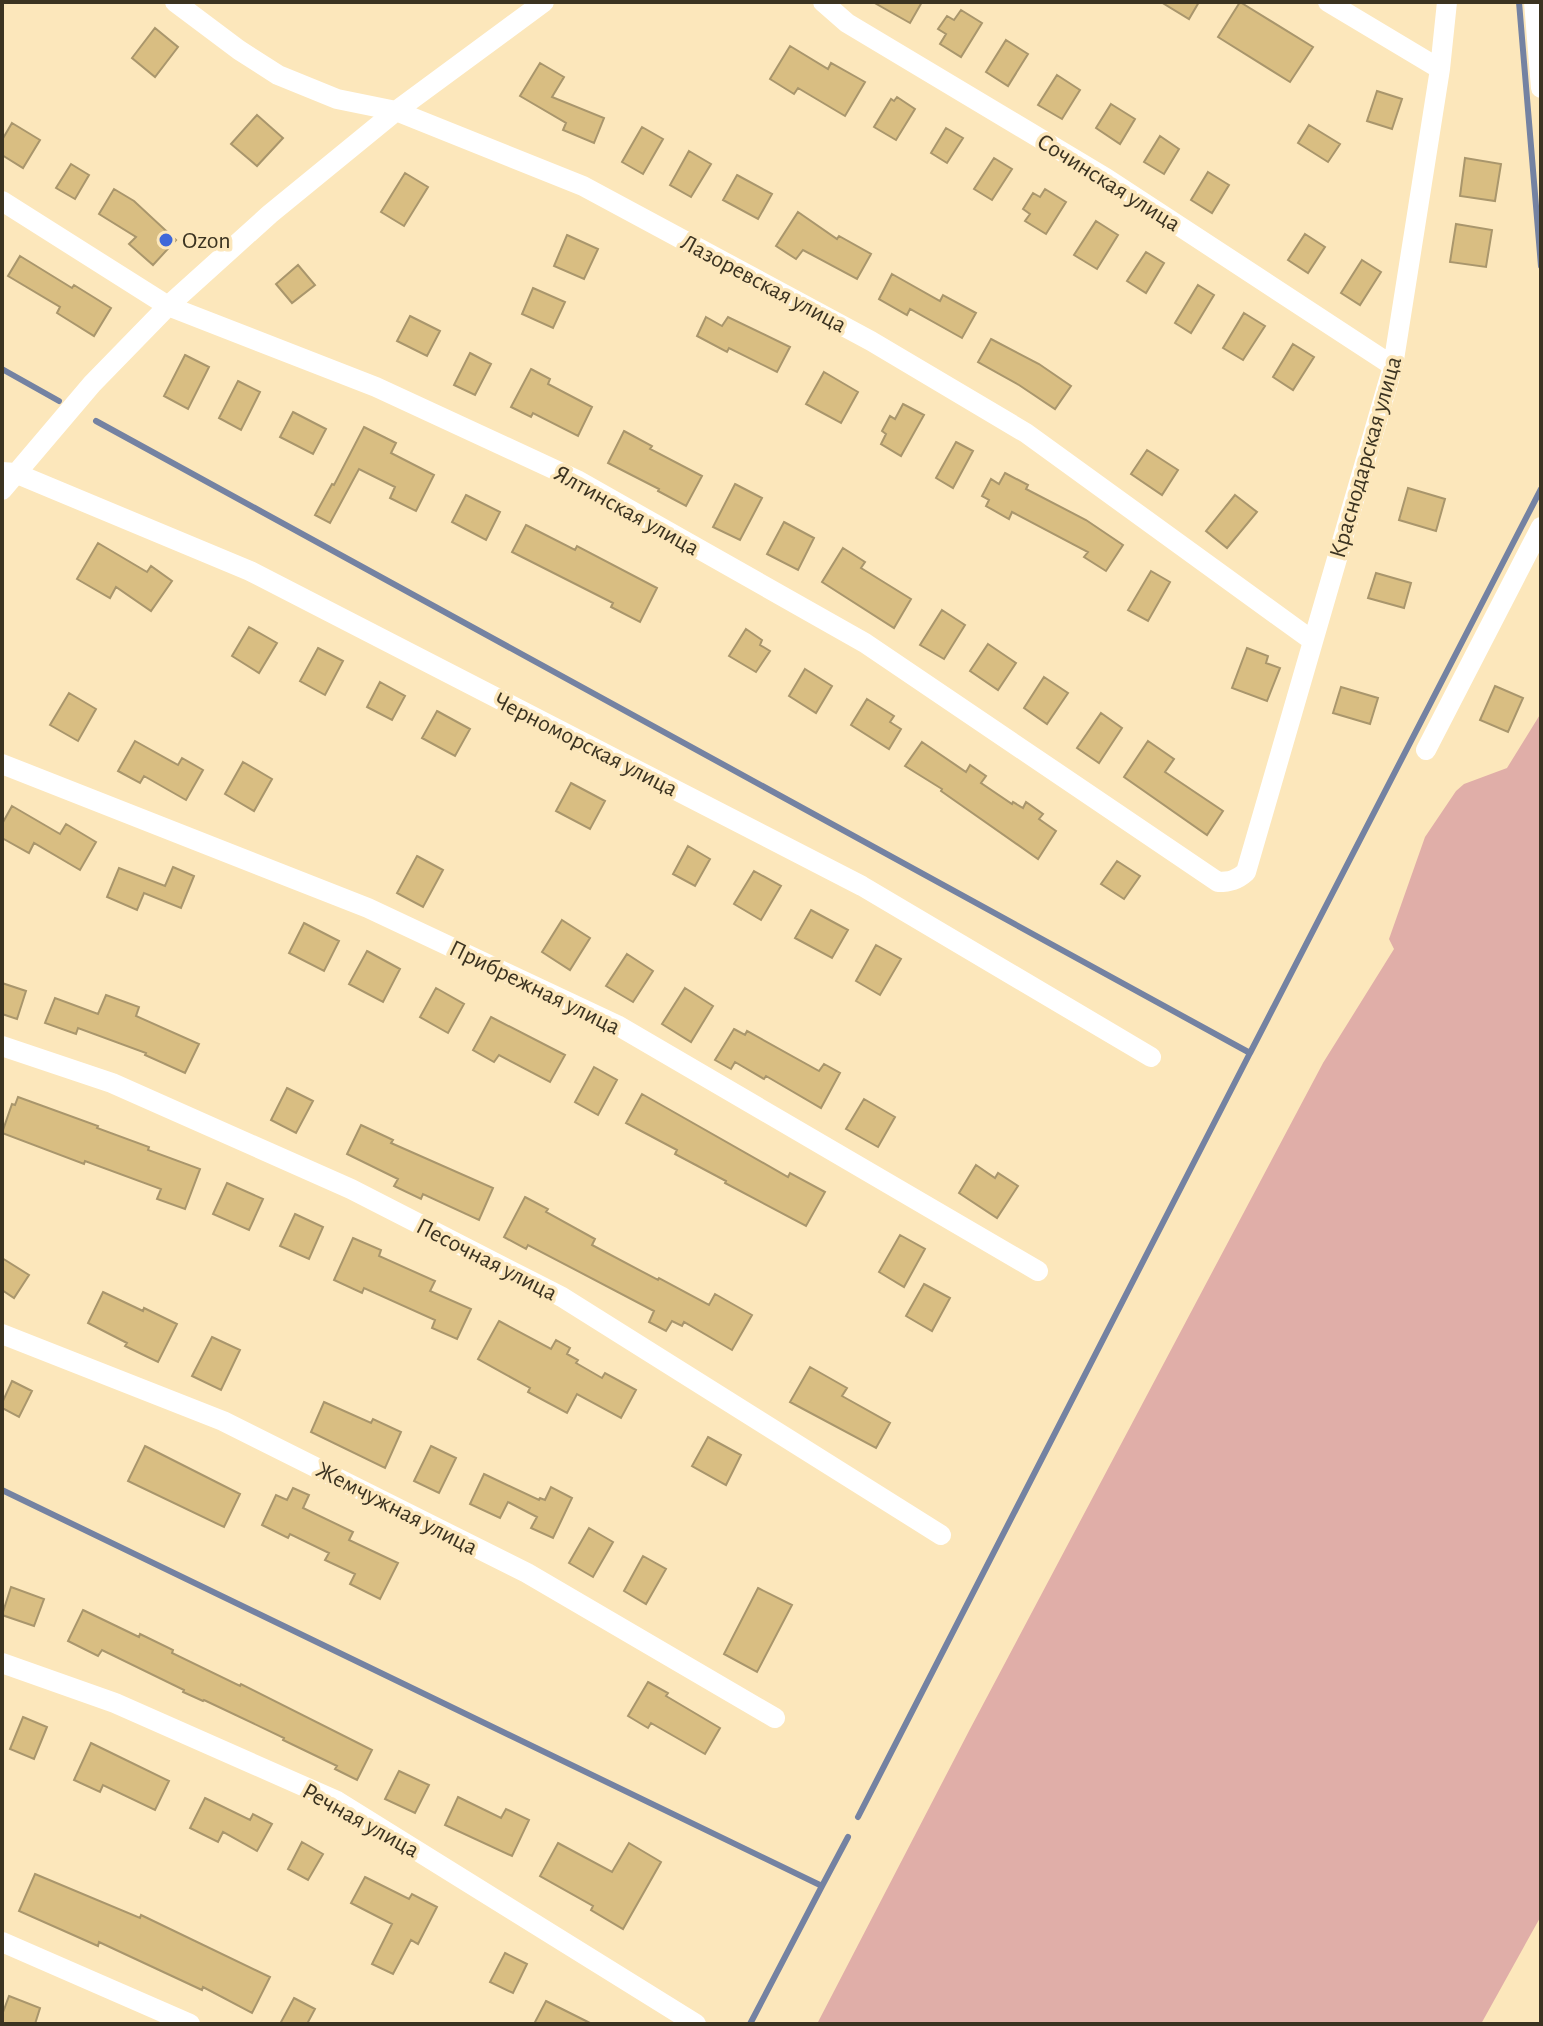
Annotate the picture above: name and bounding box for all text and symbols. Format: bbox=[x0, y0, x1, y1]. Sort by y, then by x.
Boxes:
street label: Сочинская улица bbox=[1033, 129, 1184, 236]
place label: Ozon bbox=[182, 229, 231, 253]
street label: Лазоревская улица bbox=[677, 230, 850, 338]
marker: Ozon bbox=[157, 231, 175, 249]
street label: Краснодарская улица bbox=[1326, 354, 1406, 561]
street label: Ялтинская улица bbox=[550, 461, 703, 561]
street label: Черноморская улица bbox=[490, 688, 681, 802]
street label: Прибрежная улица bbox=[445, 936, 624, 1040]
street label: Песочная улица bbox=[412, 1214, 561, 1306]
street label: Жемчужная улица bbox=[312, 1458, 481, 1560]
street label: Речная улица bbox=[298, 1779, 423, 1863]

